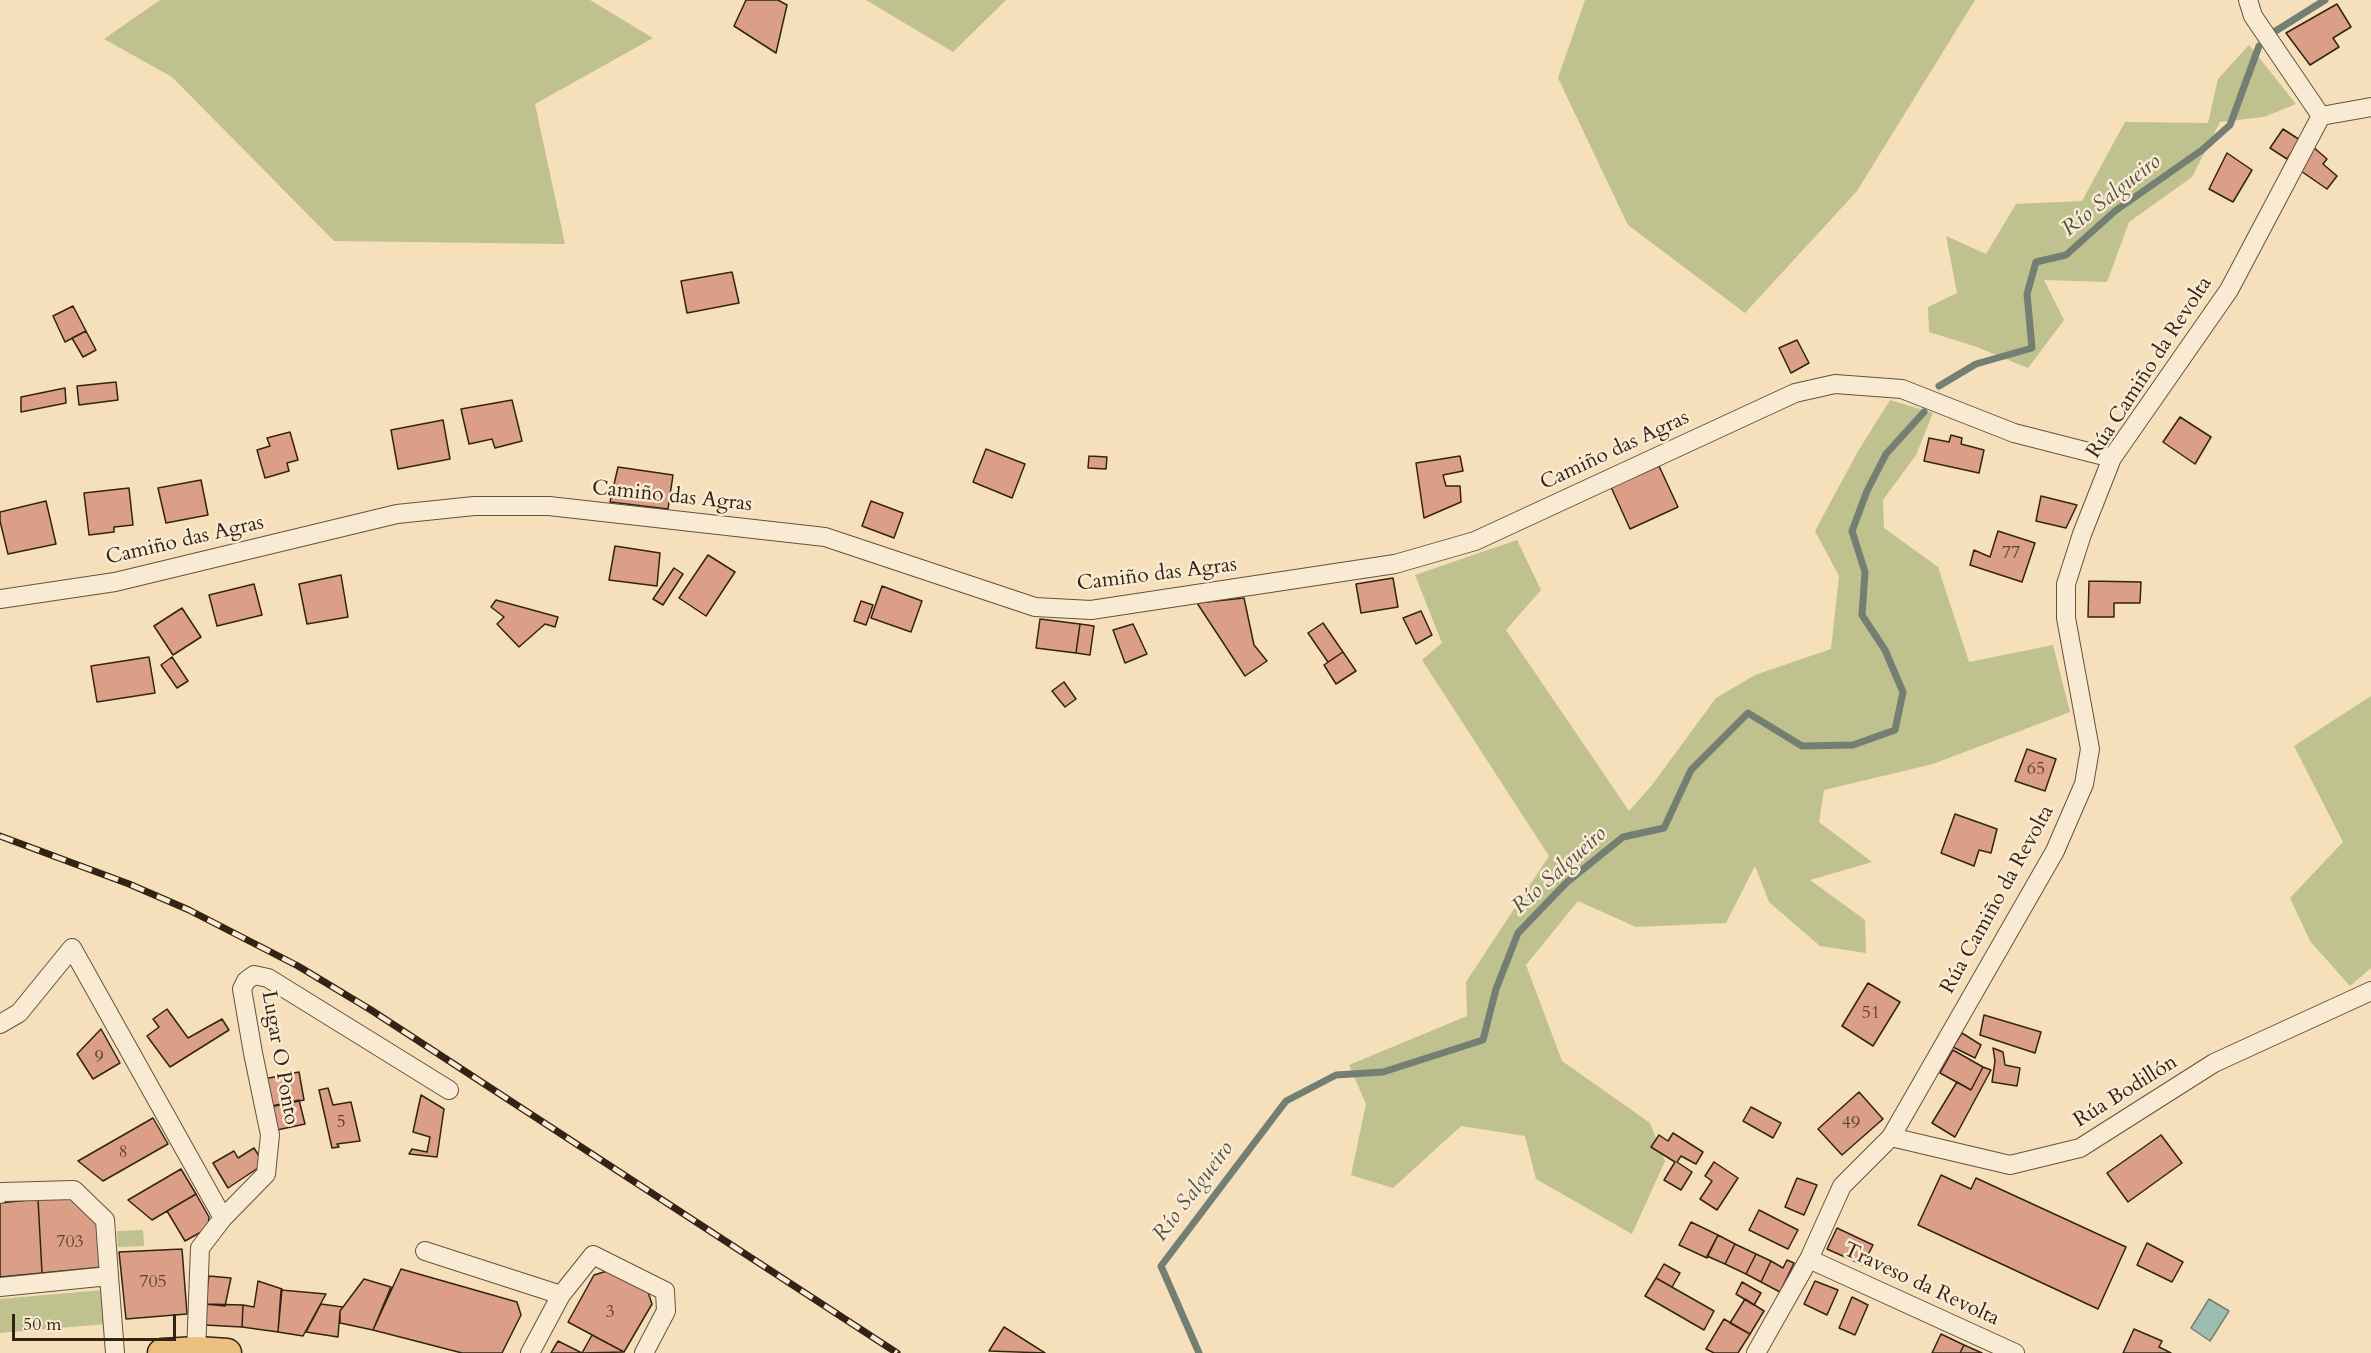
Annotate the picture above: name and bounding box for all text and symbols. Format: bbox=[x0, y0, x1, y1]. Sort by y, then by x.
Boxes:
water label: Río Salgueiro bbox=[2057, 149, 2167, 243]
street label: Rúa Camiño da Revolta bbox=[2082, 272, 2218, 464]
street label: Camiño das Agras bbox=[1537, 406, 1693, 496]
street label: Camiño das Agras bbox=[591, 476, 753, 518]
street label: Camiño das Agras bbox=[104, 511, 266, 571]
house number: 77 bbox=[2002, 543, 2020, 565]
street label: Camiño das Agras bbox=[1076, 553, 1238, 597]
house number: 65 bbox=[2027, 759, 2045, 781]
street label: Rúa Camiño da Revolta bbox=[1936, 801, 2060, 999]
water label: Río Salgueiro bbox=[1507, 822, 1613, 920]
street label: Lugar O Ponto bbox=[255, 989, 303, 1127]
house number: 51 bbox=[1862, 1003, 1880, 1025]
house number: 9 bbox=[94, 1047, 104, 1069]
street label: Rúa Bodillón bbox=[2070, 1050, 2182, 1134]
house number: 5 bbox=[336, 1112, 346, 1134]
house number: 49 bbox=[1842, 1113, 1860, 1135]
water label: Río Salgueiro bbox=[1148, 1137, 1240, 1247]
house number: 8 bbox=[118, 1142, 128, 1164]
house number: 703 bbox=[56, 1232, 84, 1254]
street label: Traveso da Revolta bbox=[1839, 1238, 2003, 1332]
house number: 705 bbox=[139, 1272, 167, 1294]
scale bar bbox=[15, 1302, 178, 1340]
house number: 3 bbox=[605, 1302, 615, 1324]
text: 50 m bbox=[23, 1312, 62, 1337]

